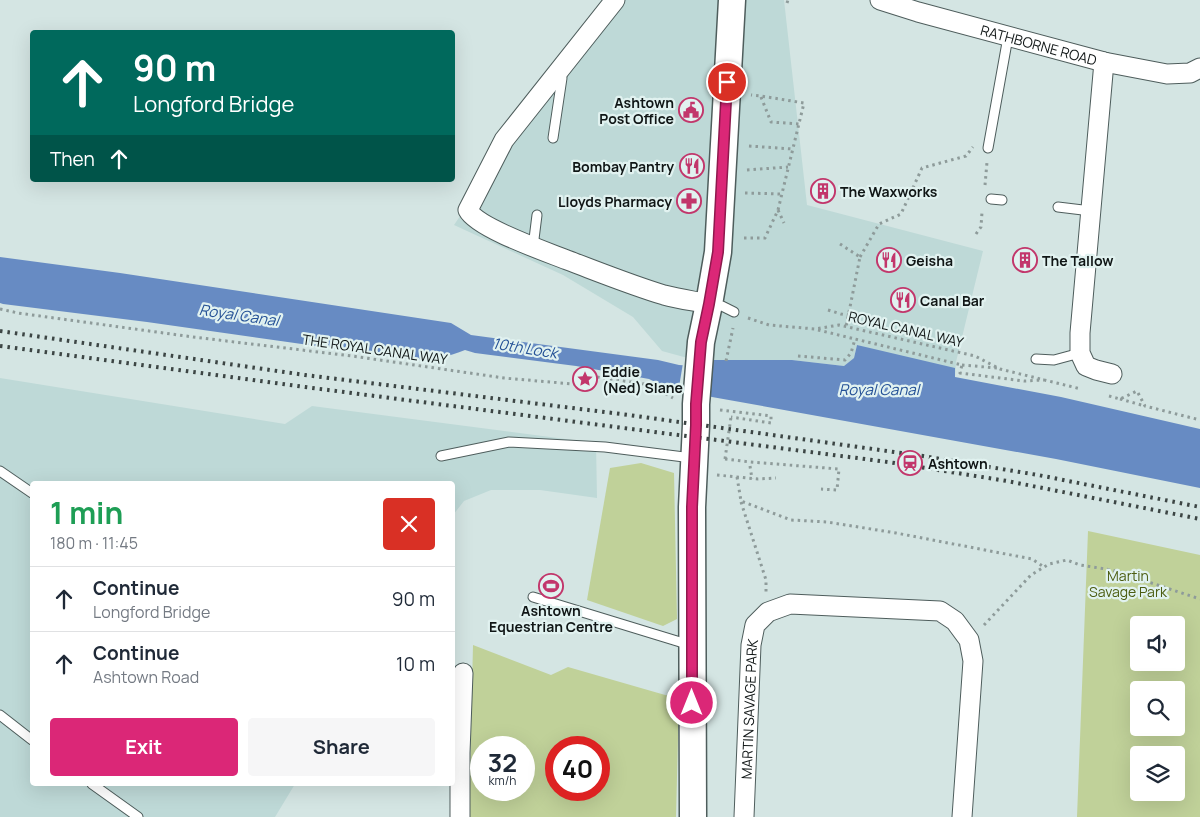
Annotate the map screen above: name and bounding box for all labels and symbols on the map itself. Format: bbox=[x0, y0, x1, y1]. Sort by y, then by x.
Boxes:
street label: RATHBORNE ROAD bbox=[979, 20, 1099, 69]
pin bbox=[706, 61, 748, 103]
place label: Ashtown Post Office bbox=[599, 93, 674, 128]
public building icon: Ashtown Post Office bbox=[678, 97, 704, 123]
restaurant icon: Bombay Pantry bbox=[679, 153, 705, 179]
place label: Bombay Pantry bbox=[572, 157, 674, 176]
building icon: The Waxworks bbox=[810, 178, 836, 204]
place label: The Waxworks bbox=[840, 182, 938, 201]
pharmacy icon: Lloyds Pharmacy bbox=[676, 188, 702, 214]
place label: Lloyds Pharmacy bbox=[558, 192, 672, 211]
restaurant icon: Geisha bbox=[876, 247, 902, 273]
building icon: The Tallow bbox=[1012, 247, 1038, 273]
place label: Geisha bbox=[906, 251, 953, 270]
place label: The Tallow bbox=[1042, 251, 1114, 270]
restaurant icon: Canal Bar bbox=[890, 287, 916, 313]
place label: Canal Bar bbox=[920, 291, 985, 310]
water label: Royal Canal bbox=[198, 299, 283, 331]
street label: ROYAL CANAL WAY bbox=[847, 307, 966, 352]
street label: THE ROYAL CANAL WAY bbox=[301, 329, 449, 369]
water label: 10th Lock bbox=[491, 333, 561, 364]
place label: Eddie (Ned) Slane bbox=[602, 362, 683, 397]
place icon: Eddie (Ned) Slane bbox=[572, 366, 598, 392]
water label: Royal Canal bbox=[839, 379, 922, 400]
station icon: Ashtown bbox=[897, 450, 923, 476]
place label: Ashtown bbox=[928, 454, 988, 473]
park label: Martin Savage Park bbox=[1089, 566, 1168, 601]
sports icon: Ashtown Equestrian Centre bbox=[538, 573, 564, 599]
place label: Ashtown Equestrian Centre bbox=[489, 601, 613, 636]
street label: MARTIN SAVAGE PARK bbox=[736, 636, 762, 780]
position arrow bbox=[665, 676, 717, 728]
speed limit sign: 40 bbox=[545, 736, 610, 801]

